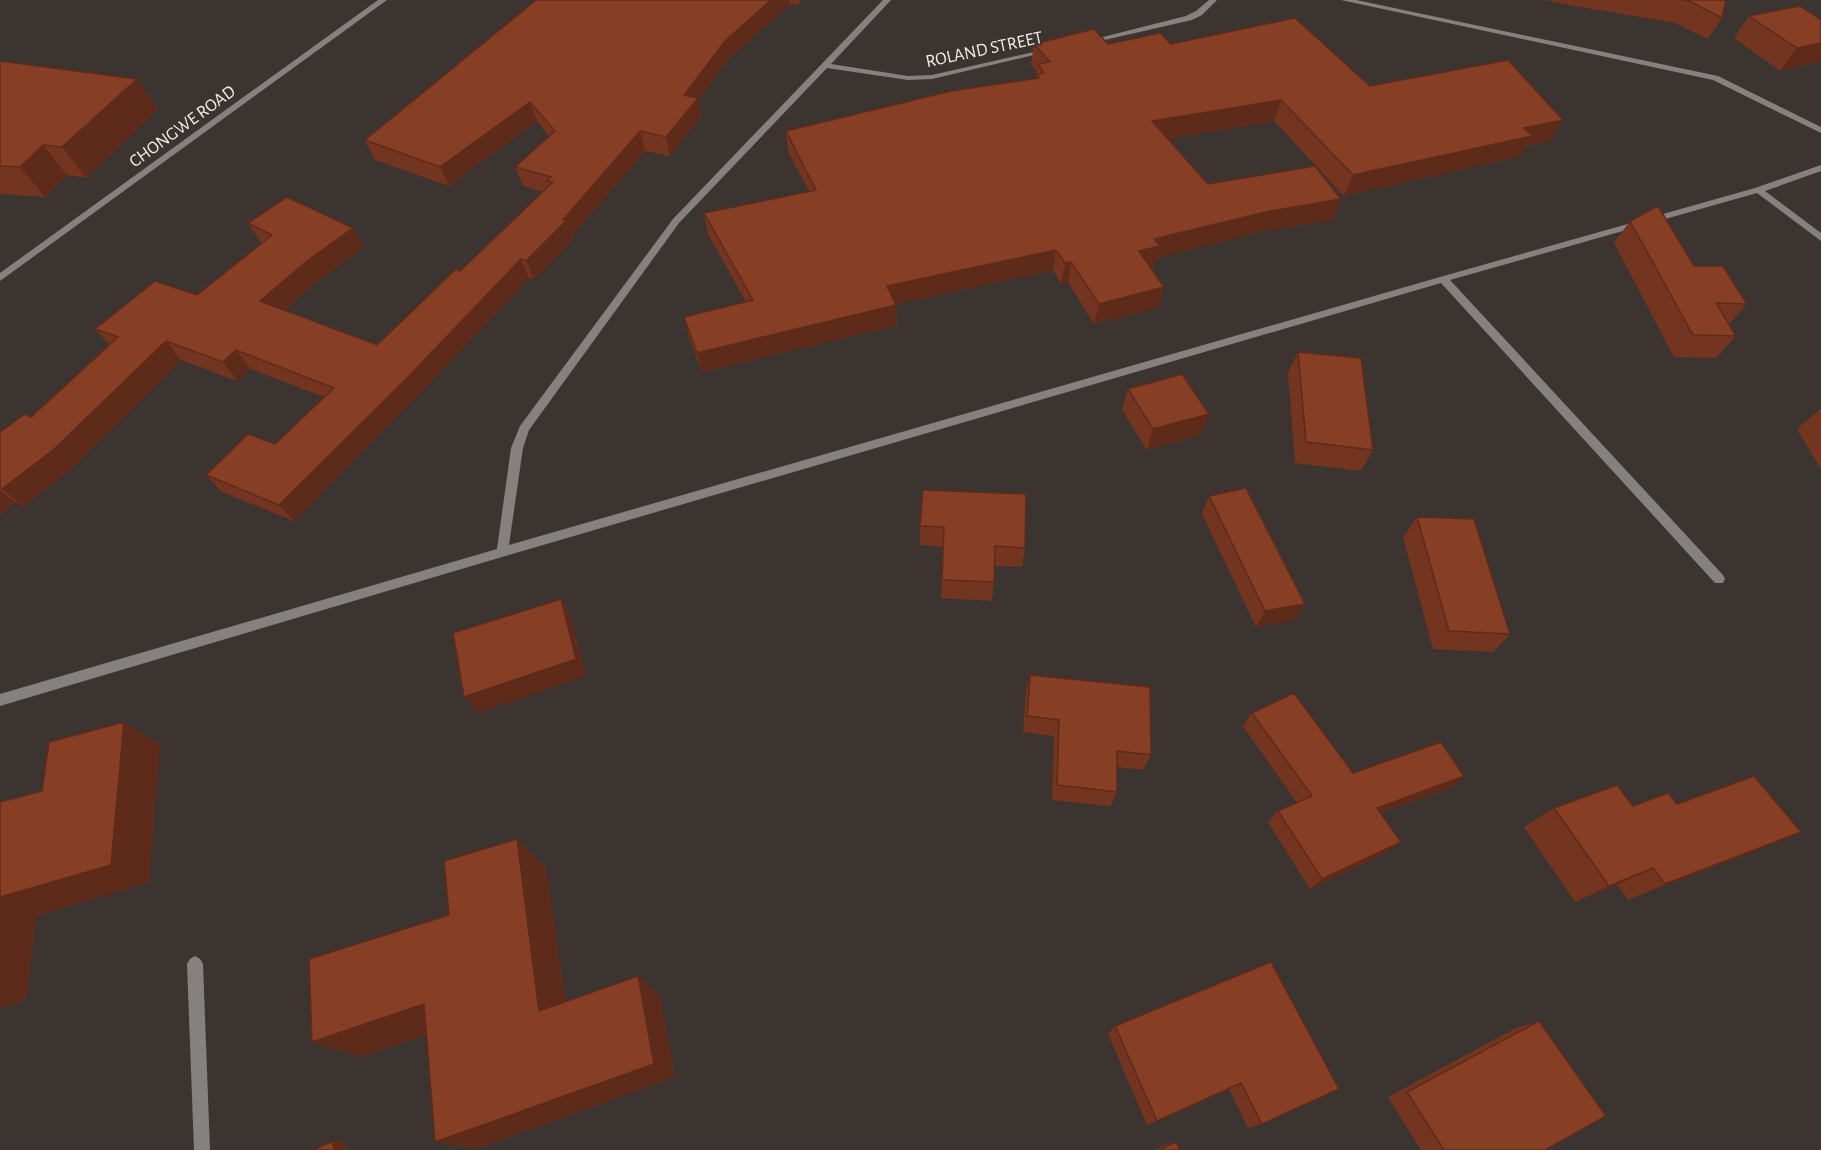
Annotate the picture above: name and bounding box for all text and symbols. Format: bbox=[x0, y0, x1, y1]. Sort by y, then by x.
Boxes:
street label: ROLAND STREET bbox=[924, 29, 1045, 71]
street label: CHONGWE ROAD bbox=[126, 82, 239, 171]

